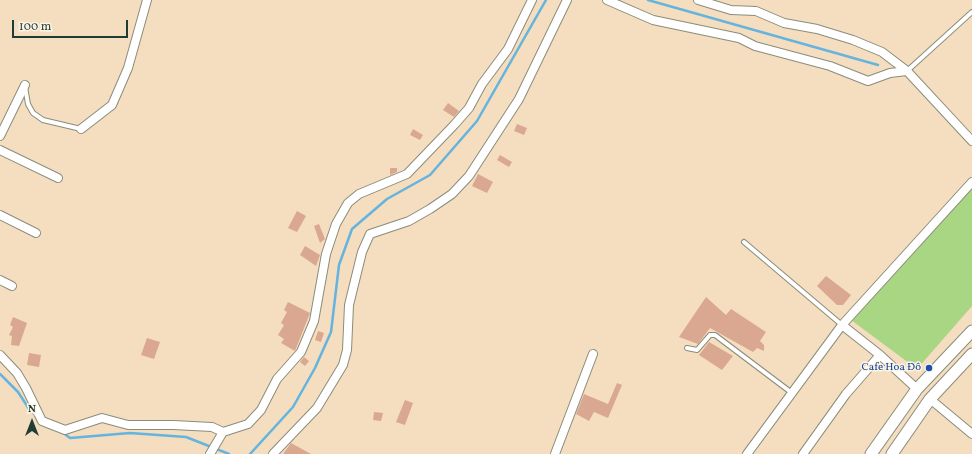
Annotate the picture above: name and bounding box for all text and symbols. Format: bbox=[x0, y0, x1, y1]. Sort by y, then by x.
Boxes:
scale bar bbox=[14, 12, 130, 38]
text: 100 m bbox=[19, 19, 51, 35]
place label: Cafe Hoa Đô bbox=[861, 361, 921, 375]
marker: Cafe Hoa Đô bbox=[924, 363, 934, 373]
north arrow bbox=[12, 402, 52, 442]
text: N bbox=[28, 402, 36, 417]

